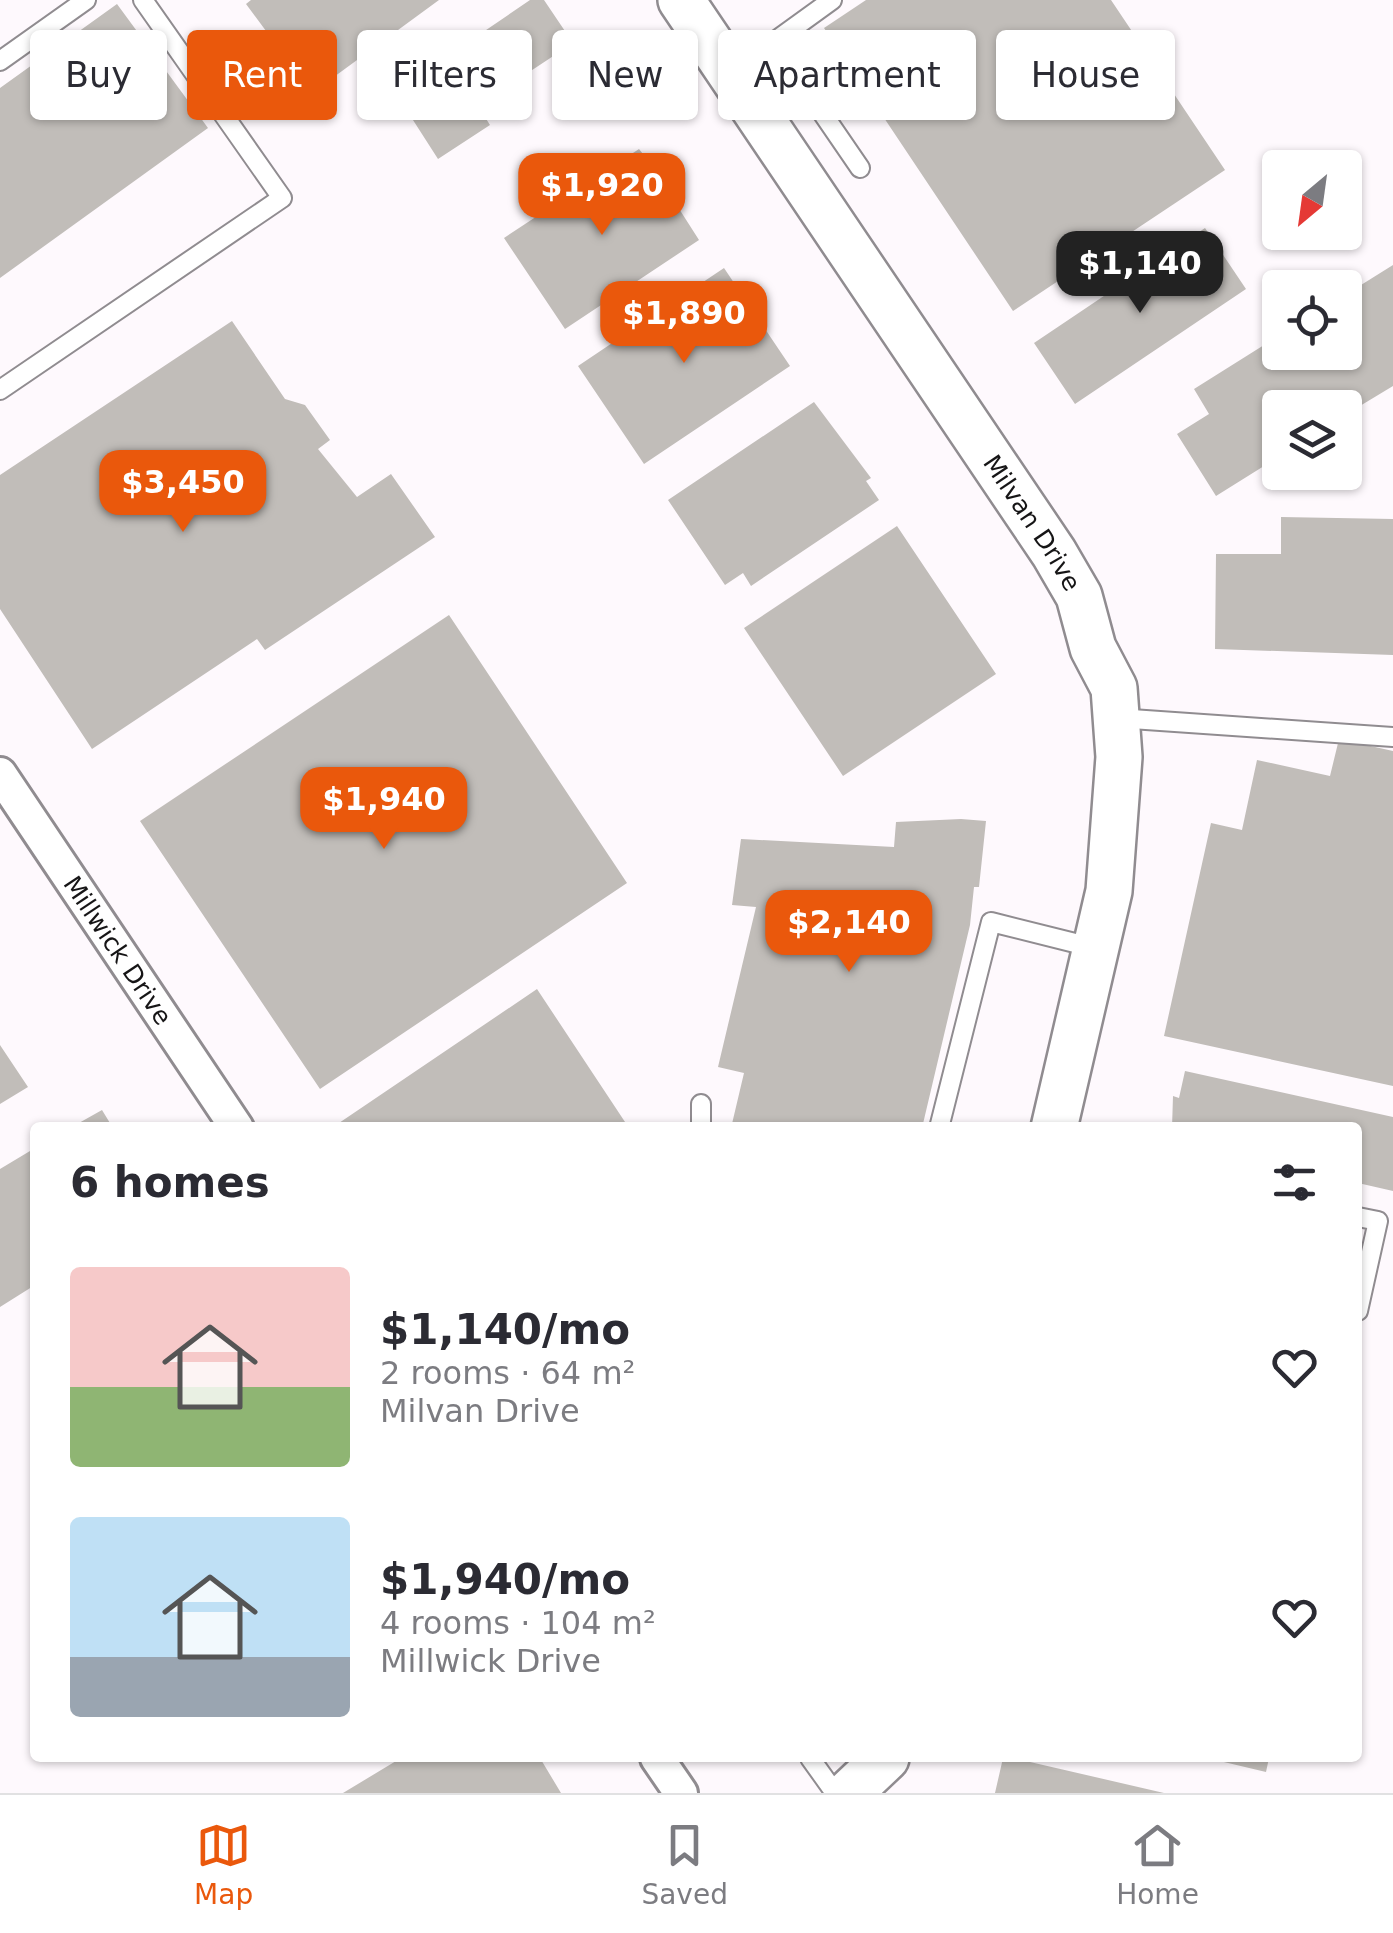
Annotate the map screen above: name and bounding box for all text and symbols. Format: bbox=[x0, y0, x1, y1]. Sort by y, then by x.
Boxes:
chip: Buy bbox=[30, 30, 167, 120]
chip: Rent bbox=[187, 30, 337, 120]
chip: Filters bbox=[357, 30, 532, 120]
chip: New bbox=[552, 30, 698, 120]
chip: Apartment bbox=[718, 30, 976, 120]
chip: House bbox=[996, 30, 1175, 120]
north arrow bbox=[1262, 150, 1362, 250]
map controls bbox=[1262, 150, 1362, 490]
pin: $1,920 bbox=[521, 153, 683, 238]
text: $1,920 bbox=[540, 166, 664, 204]
pin: $1,140 bbox=[1059, 231, 1221, 316]
text: $1,140 bbox=[1078, 244, 1202, 282]
button: locate bbox=[1262, 270, 1362, 370]
pin: $1,890 bbox=[603, 281, 765, 366]
text: $1,890 bbox=[622, 294, 746, 332]
button: layers bbox=[1262, 390, 1362, 490]
street label: Milvan Drive bbox=[978, 449, 1087, 596]
pin: $3,450 bbox=[102, 450, 264, 535]
text: $3,450 bbox=[121, 463, 245, 501]
pin: $1,940 bbox=[303, 767, 465, 852]
text: $1,940 bbox=[322, 780, 446, 818]
street label: Millwick Drive bbox=[58, 870, 178, 1030]
pin: $2,140 bbox=[768, 890, 930, 975]
text: $2,140 bbox=[787, 903, 911, 941]
icon: filters bbox=[1267, 1155, 1322, 1210]
text: 6 homes bbox=[70, 1158, 270, 1207]
text: $1,140/mo bbox=[380, 1305, 630, 1354]
icon: home bbox=[150, 1307, 270, 1427]
icon: heart bbox=[1267, 1340, 1322, 1395]
text: 2 rooms · 64 m² bbox=[380, 1354, 635, 1392]
text: Milvan Drive bbox=[380, 1392, 580, 1430]
text: $1,940/mo bbox=[380, 1555, 630, 1604]
icon: home bbox=[150, 1557, 270, 1677]
icon: heart bbox=[1267, 1590, 1322, 1645]
text: 4 rooms · 104 m² bbox=[380, 1604, 656, 1642]
text: Millwick Drive bbox=[380, 1642, 601, 1680]
tab: Map bbox=[194, 1818, 253, 1911]
tab: Saved bbox=[641, 1818, 728, 1911]
tab: Home bbox=[1116, 1818, 1199, 1911]

